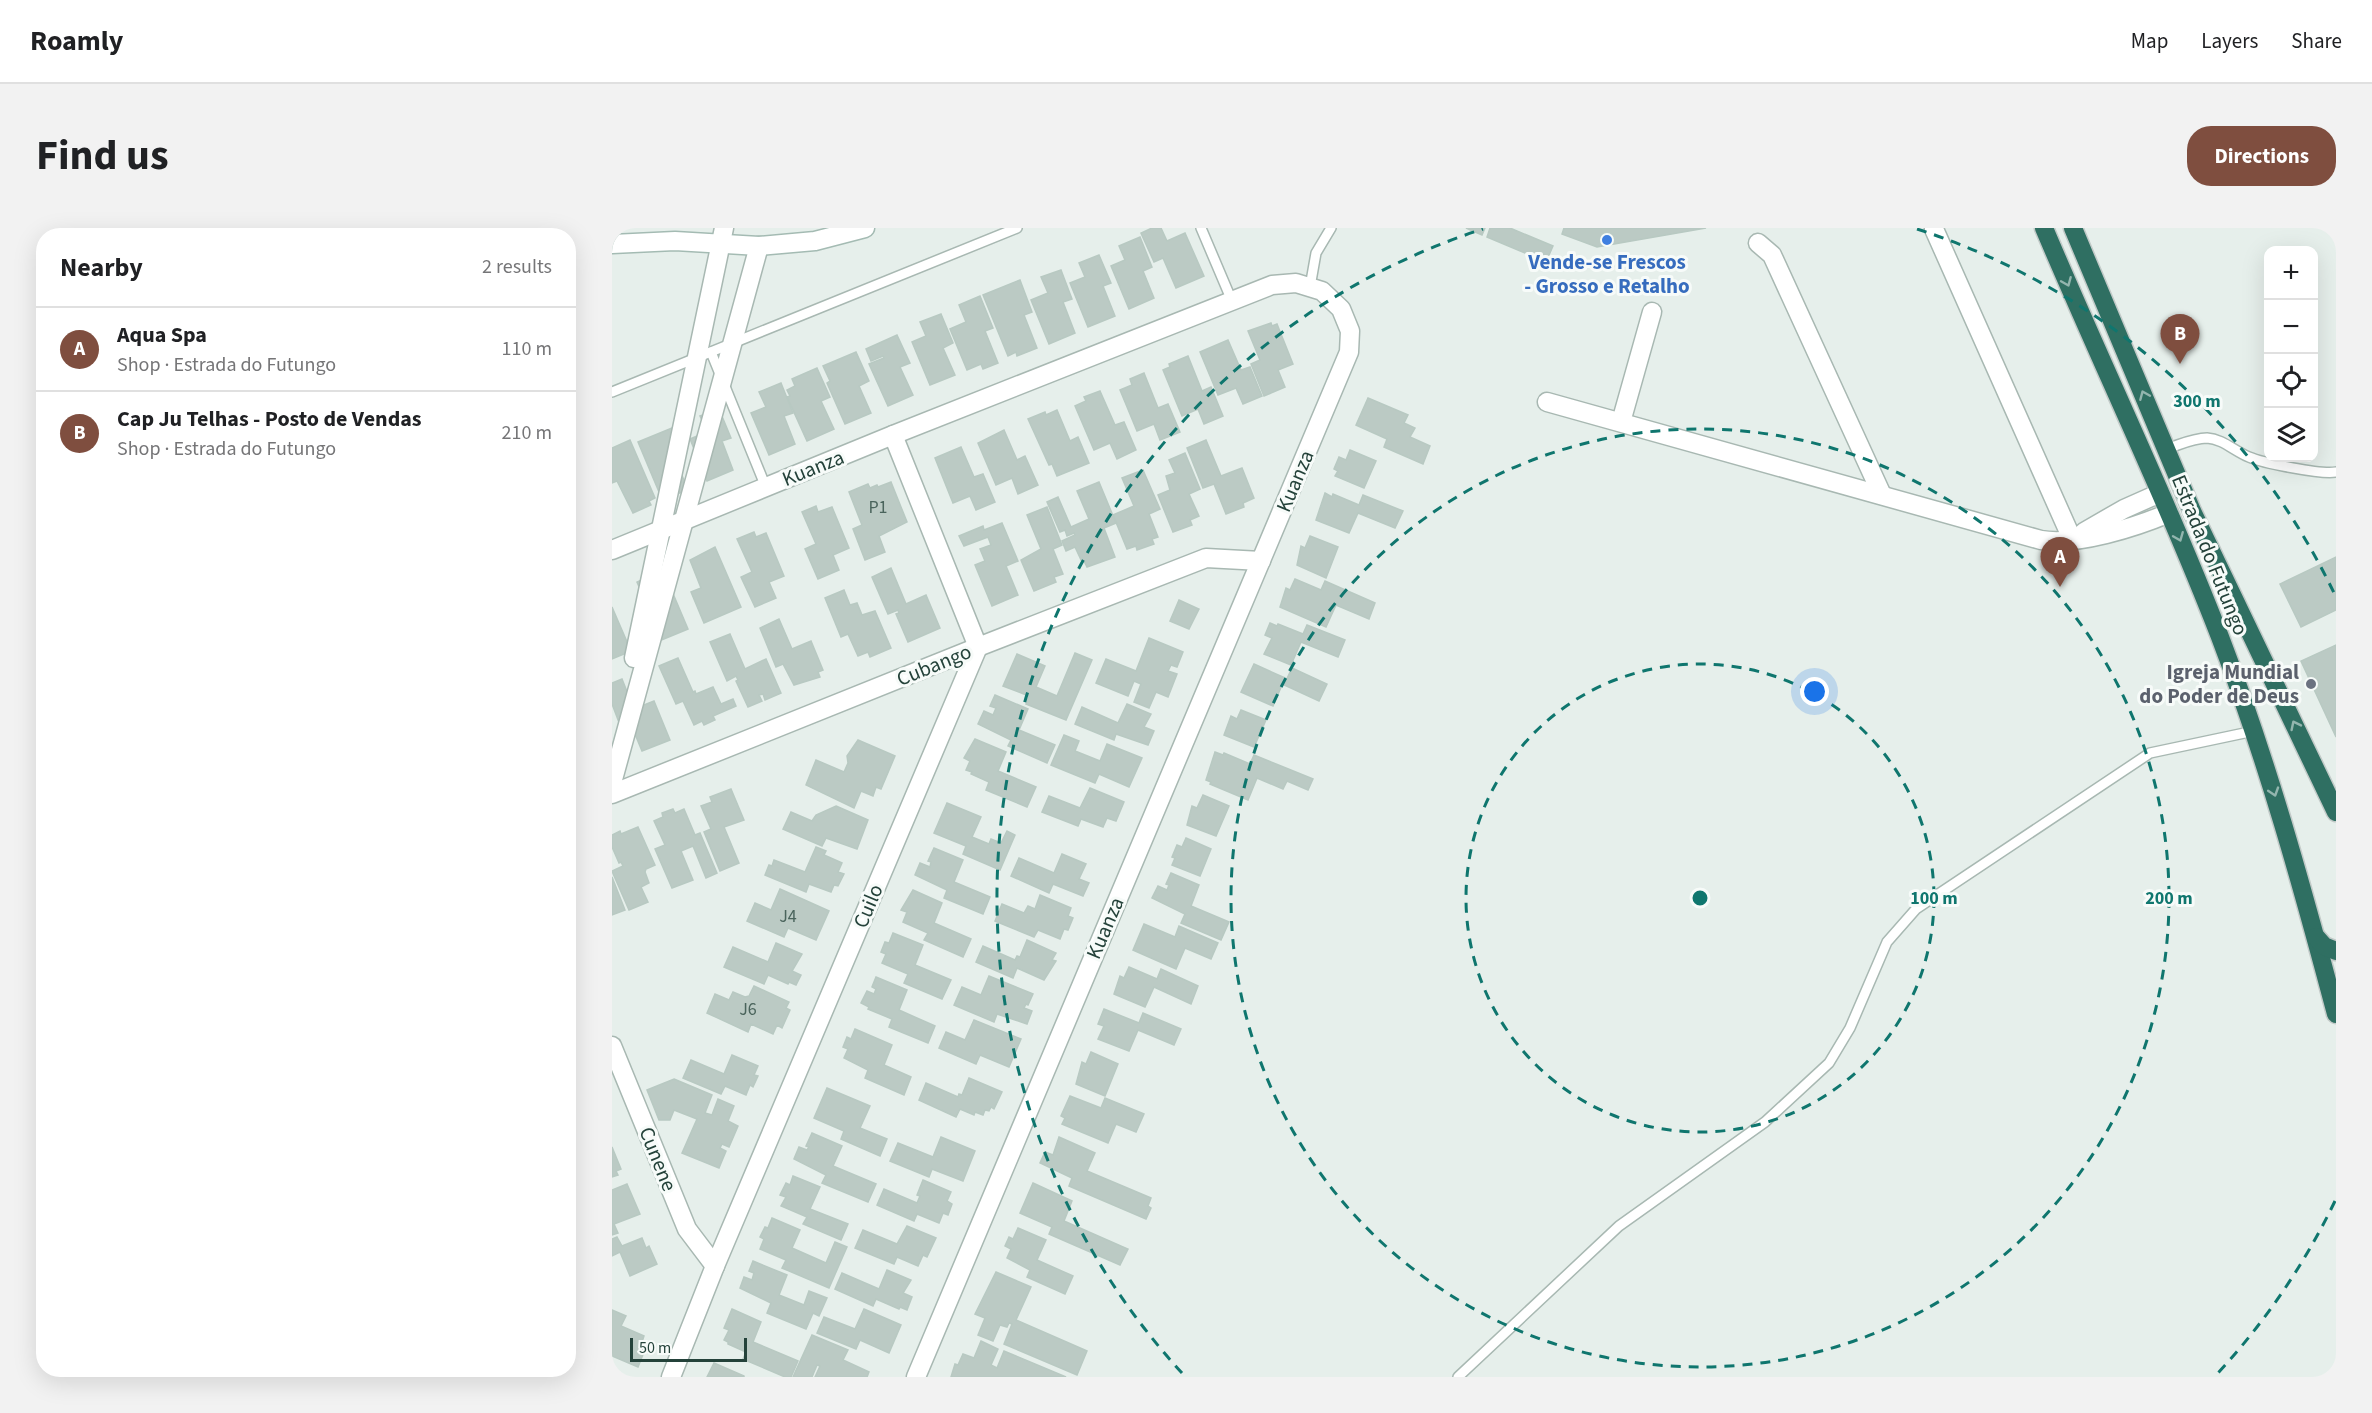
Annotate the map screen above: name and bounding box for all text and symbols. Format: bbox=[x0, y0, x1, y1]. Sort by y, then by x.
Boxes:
text: Roamly bbox=[30, 21, 123, 61]
text: Map bbox=[2131, 26, 2168, 56]
text: Layers bbox=[2201, 26, 2258, 56]
text: Share bbox=[2291, 26, 2342, 56]
text: Find us bbox=[36, 126, 169, 186]
button: Directions bbox=[2187, 126, 2336, 186]
marker: Vende-se Frescos - Grosso e Retalho bbox=[1600, 233, 1614, 247]
map controls bbox=[2264, 246, 2318, 462]
button: + bbox=[2264, 246, 2318, 300]
place label: Vende-se Frescos - Grosso e Retalho bbox=[1524, 247, 1690, 301]
text: Nearby bbox=[60, 249, 143, 286]
text: 2 results bbox=[482, 253, 552, 281]
one-way arrow bbox=[2060, 276, 2072, 287]
button: − bbox=[2264, 300, 2318, 354]
pin: B bbox=[2160, 314, 2200, 364]
text: Aqua Spa bbox=[117, 319, 207, 351]
text: A bbox=[74, 335, 85, 363]
text: 110 m bbox=[502, 335, 552, 363]
text: Shop · Estrada do Futungo bbox=[117, 351, 336, 379]
button: locate bbox=[2264, 354, 2318, 408]
text: 300 m bbox=[2173, 389, 2221, 414]
one-way arrow bbox=[2139, 391, 2151, 402]
text: Cap Ju Telhas - Posto de Vendas bbox=[117, 403, 422, 435]
button: layers bbox=[2264, 408, 2318, 462]
text: B bbox=[73, 419, 86, 447]
text: 210 m bbox=[502, 419, 552, 447]
text: Shop · Estrada do Futungo bbox=[117, 435, 336, 463]
street label: Kuanza bbox=[778, 442, 848, 494]
street label: Kuanza bbox=[1269, 445, 1321, 517]
street label: Estrada do Futungo bbox=[2164, 470, 2256, 640]
house number: P1 bbox=[868, 495, 888, 520]
one-way arrow bbox=[2172, 531, 2184, 542]
pin: A bbox=[2040, 538, 2080, 587]
street label: Cubango bbox=[892, 636, 976, 694]
place label: Igreja Mundial do Poder de Deus bbox=[2139, 657, 2299, 711]
your location bbox=[1800, 677, 1829, 706]
marker: Igreja Mundial do Poder de Deus bbox=[2304, 677, 2318, 691]
one-way arrow bbox=[2290, 721, 2302, 732]
one-way arrow bbox=[2267, 786, 2280, 797]
street label: Cuilo bbox=[845, 879, 891, 933]
text: 100 m bbox=[1910, 886, 1958, 911]
text: 200 m bbox=[2145, 886, 2193, 911]
centre of rings bbox=[1690, 888, 1710, 908]
street label: Kuanza bbox=[1079, 892, 1131, 964]
house number: J4 bbox=[779, 904, 797, 929]
house number: J6 bbox=[739, 997, 757, 1022]
street label: Cunene bbox=[632, 1122, 684, 1196]
scale bar bbox=[630, 1335, 747, 1362]
text: 50 m bbox=[639, 1337, 671, 1359]

